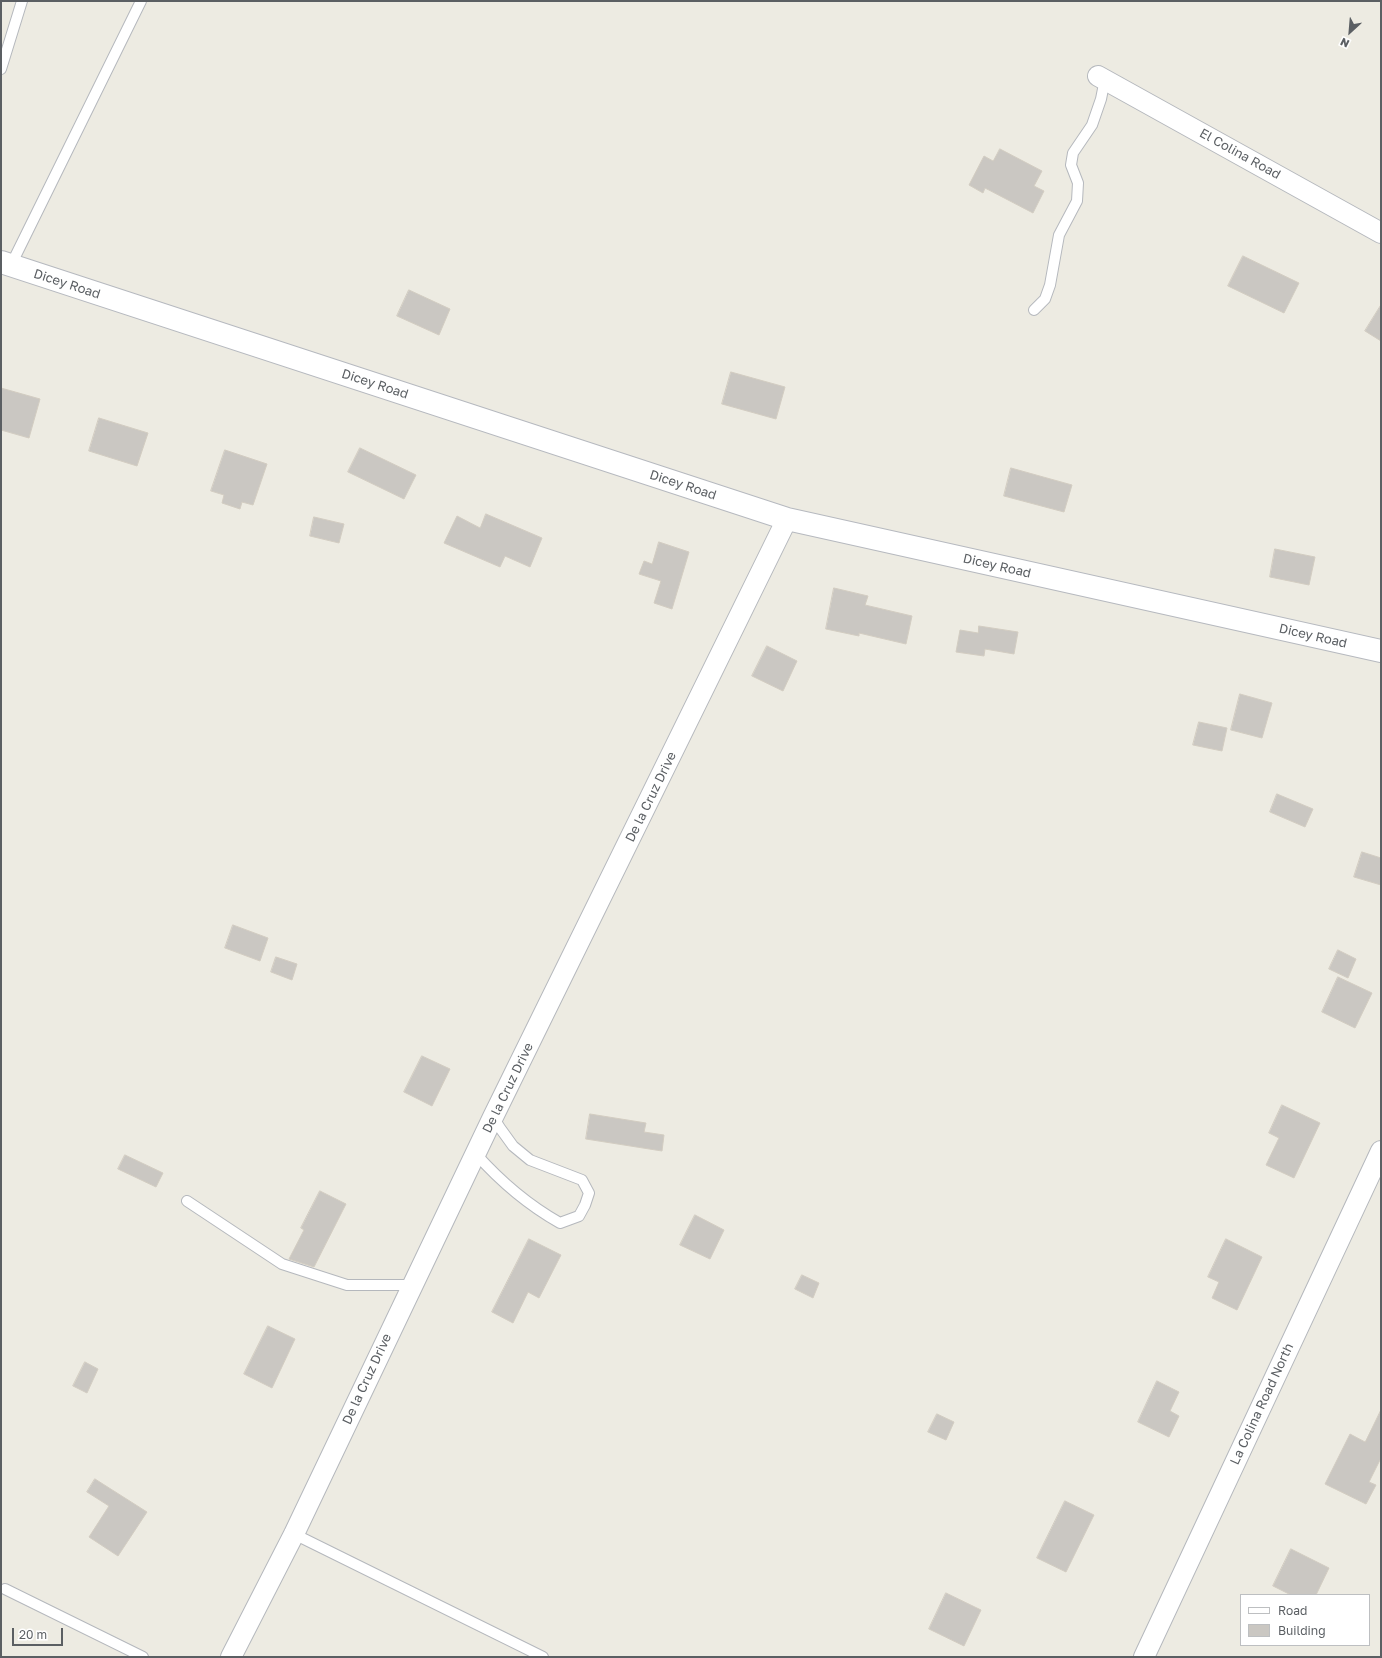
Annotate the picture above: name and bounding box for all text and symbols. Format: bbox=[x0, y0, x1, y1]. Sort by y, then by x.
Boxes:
north arrow bbox=[1330, 12, 1370, 52]
text: N bbox=[1338, 36, 1351, 51]
street label: El Colina Road bbox=[1197, 125, 1283, 183]
street label: Dicey Road bbox=[32, 266, 102, 302]
street label: Dicey Road bbox=[340, 366, 410, 402]
street label: Dicey Road bbox=[648, 467, 718, 503]
street label: Dicey Road bbox=[961, 551, 1033, 581]
street label: Dicey Road bbox=[1277, 621, 1349, 651]
street label: De la Cruz Drive bbox=[622, 749, 680, 845]
street label: De la Cruz Drive bbox=[479, 1040, 537, 1136]
street label: De la Cruz Drive bbox=[339, 1331, 395, 1427]
street label: La Colina Road North bbox=[1227, 1341, 1297, 1467]
legend bbox=[1240, 1594, 1370, 1646]
text: Road bbox=[1278, 1603, 1307, 1618]
scale bar bbox=[14, 1620, 65, 1646]
text: Building bbox=[1278, 1623, 1326, 1638]
text: 20 m bbox=[19, 1627, 47, 1642]

